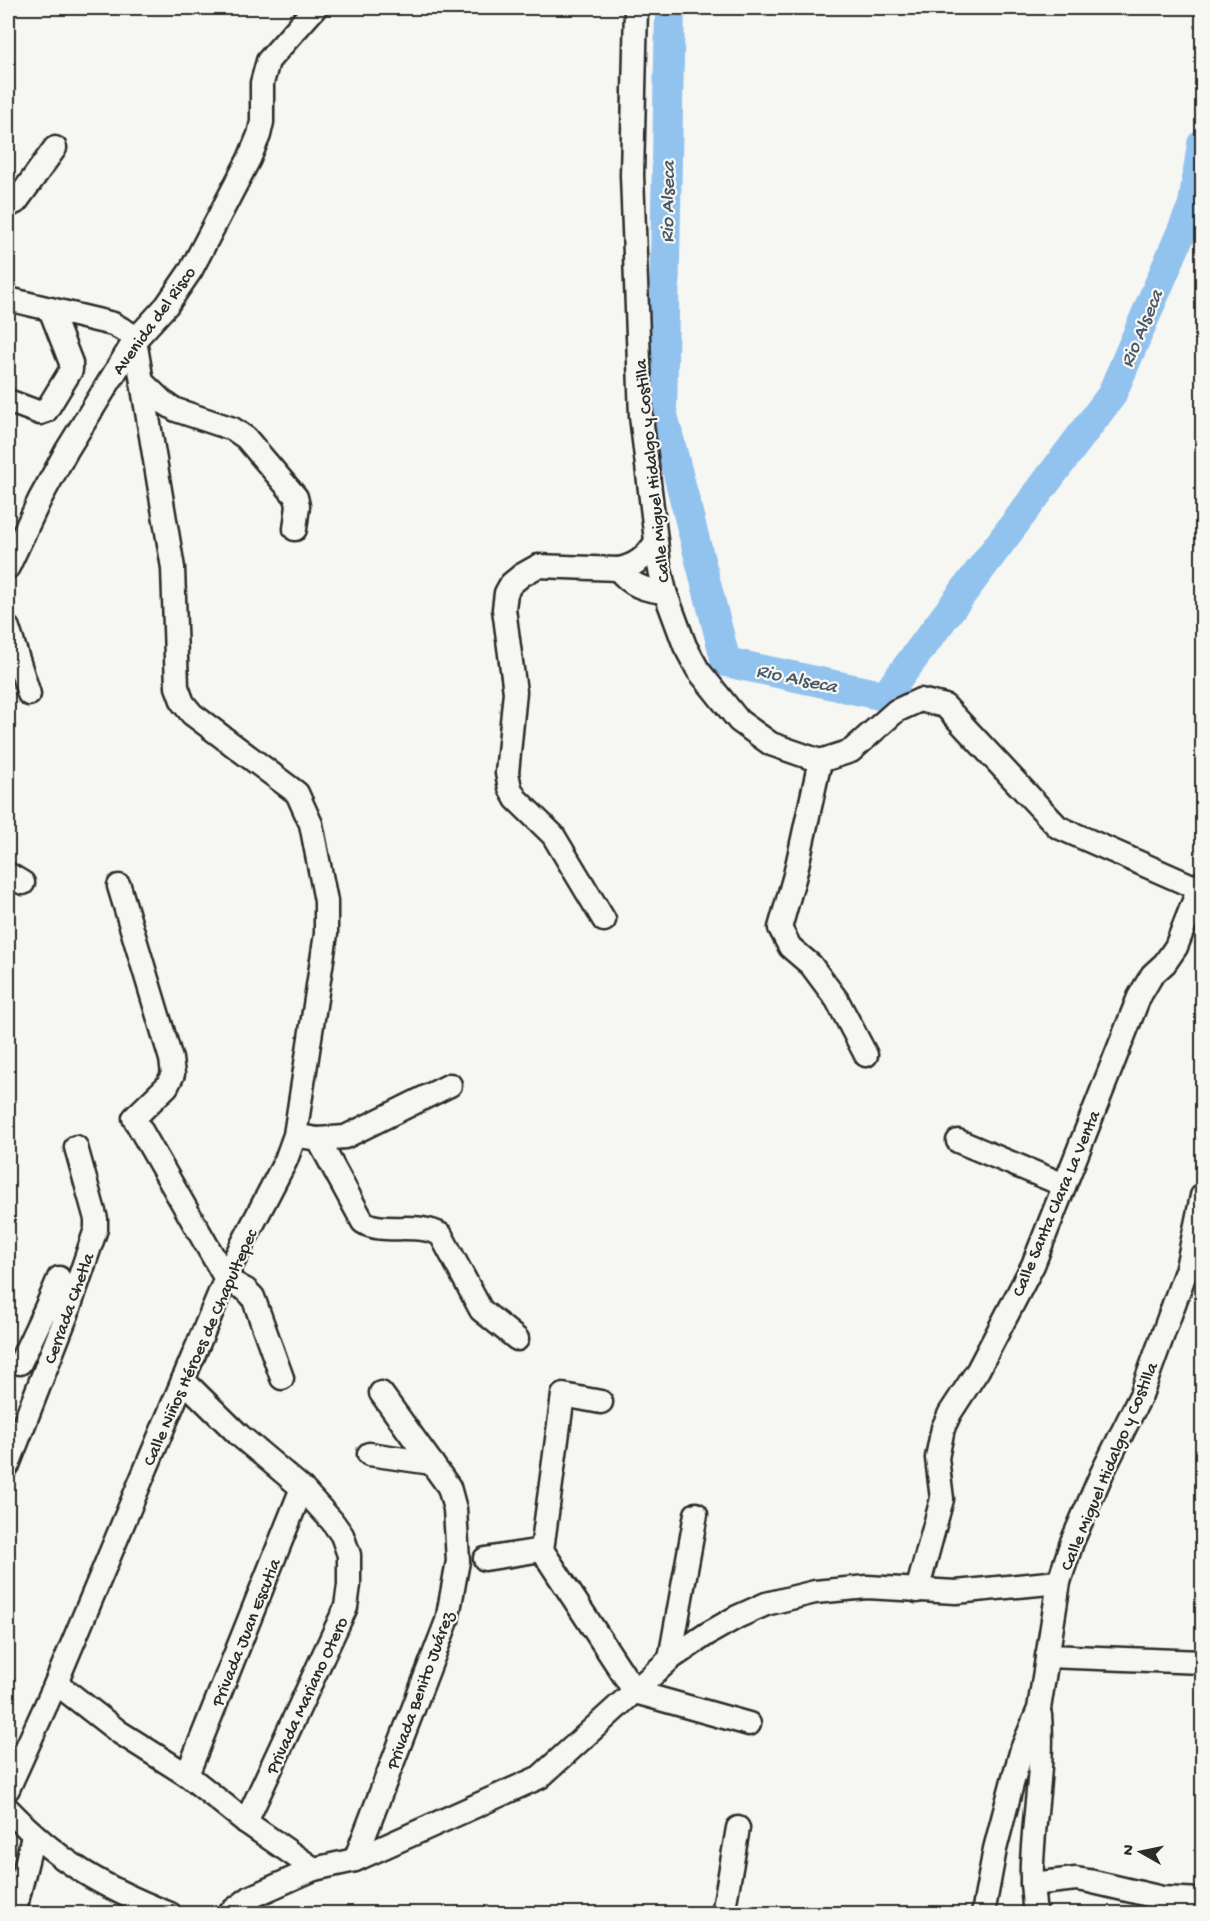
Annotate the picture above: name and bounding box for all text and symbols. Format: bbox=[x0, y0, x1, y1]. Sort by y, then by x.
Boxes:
water label: Rio Alseca bbox=[657, 159, 682, 243]
street label: Avenida del Risco bbox=[109, 263, 201, 380]
water label: Rio Alseca bbox=[1117, 286, 1171, 371]
street label: Calle Miguel Hidalgo y Costilla bbox=[631, 357, 676, 583]
water label: Rio Alseca bbox=[754, 661, 840, 701]
street label: Calle Santa Clara La Venta bbox=[1009, 1107, 1106, 1300]
street label: Calle Niños Héroes de Chapultepec bbox=[139, 1226, 263, 1470]
street label: Cerrada Chetla bbox=[41, 1250, 101, 1367]
street label: Calle Miguel Hidalgo y Costilla bbox=[1057, 1359, 1164, 1574]
street label: Privada Juan Escutia bbox=[208, 1555, 287, 1711]
street label: Privada Benito Juárez bbox=[383, 1608, 460, 1774]
street label: Privada Mariano Otero bbox=[262, 1614, 354, 1779]
north arrow bbox=[1111, 1822, 1171, 1882]
text: N bbox=[1119, 1843, 1140, 1857]

